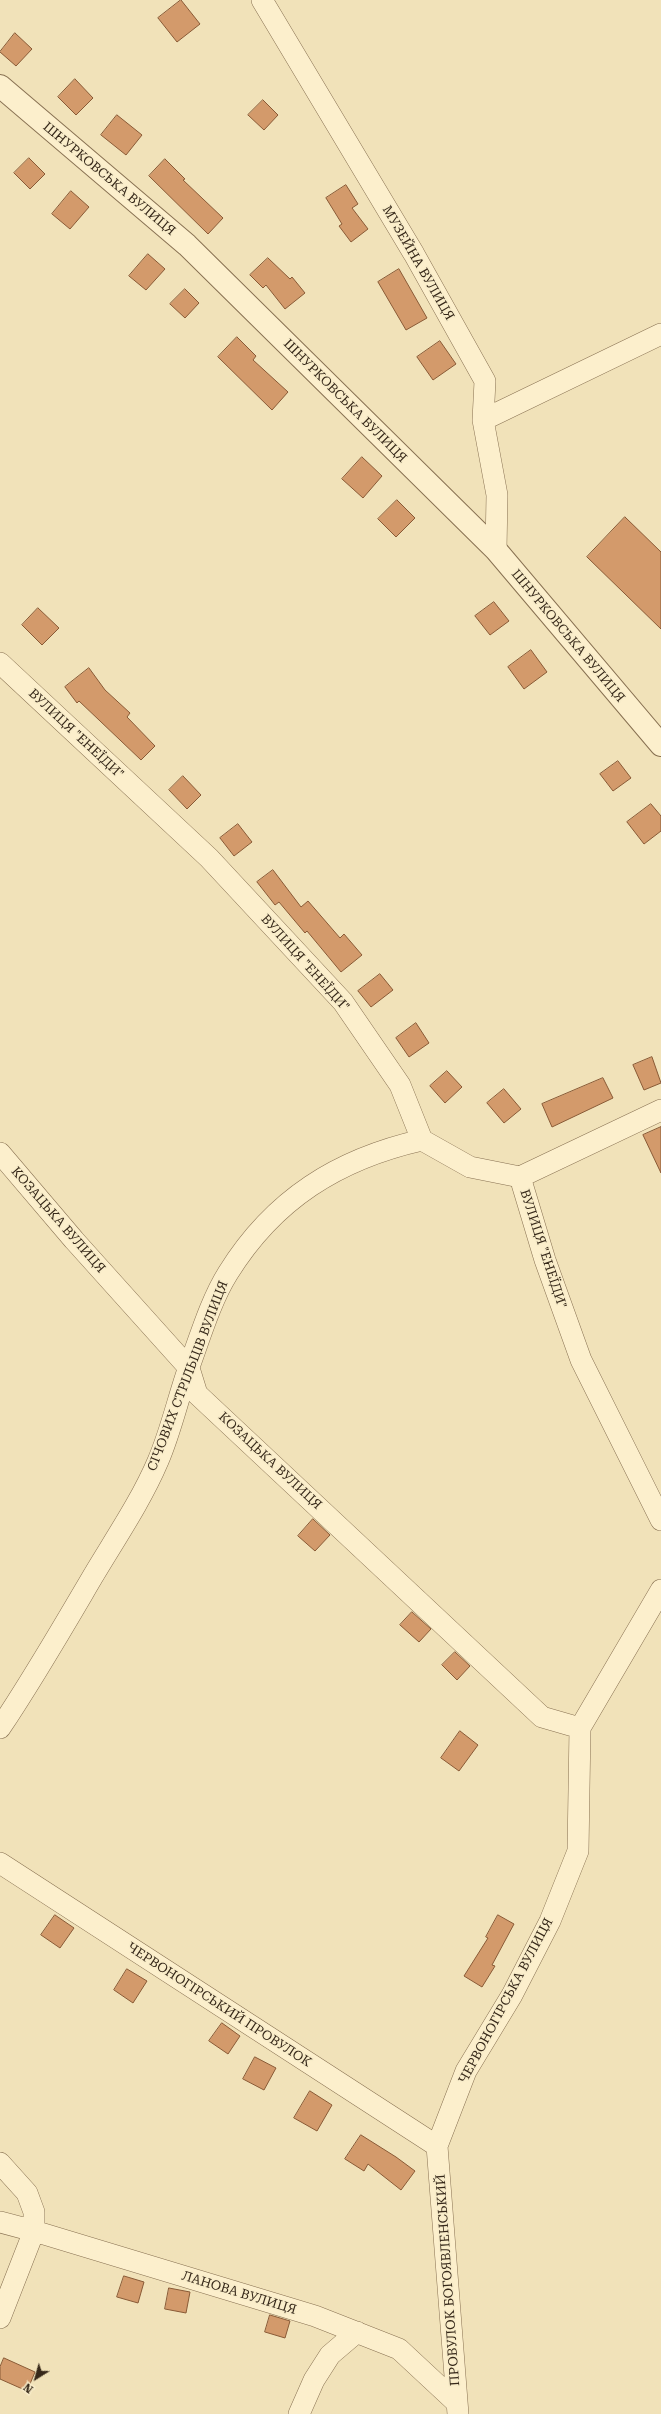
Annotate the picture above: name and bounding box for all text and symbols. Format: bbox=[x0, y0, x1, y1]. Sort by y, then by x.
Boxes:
street label: ШНУРКОВСЬКА ВУЛИЦЯ bbox=[40, 119, 178, 239]
street label: МУЗЕЙНА ВУЛИЦЯ bbox=[379, 203, 457, 323]
street label: ШНУРКОВСЬКА ВУЛИЦЯ bbox=[280, 336, 410, 466]
street label: ШНУРКОВСЬКА ВУЛИЦЯ bbox=[508, 567, 628, 705]
street label: ВУЛИЦЯ "ЕНЕЇДИ" bbox=[25, 686, 127, 782]
street label: ВУЛИЦЯ "ЕНЕЇДИ" bbox=[258, 912, 352, 1014]
street label: КОЗАЦЬКА ВУЛИЦЯ bbox=[8, 1164, 108, 1276]
street label: ВУЛИЦЯ "ЕНЕЇДИ" bbox=[516, 1187, 570, 1311]
street label: СІЧОВИХ СТРІЛЬЦІВ ВУЛИЦЯ bbox=[144, 1279, 232, 1473]
street label: КОЗАЦЬКА ВУЛИЦЯ bbox=[215, 1409, 325, 1513]
street label: ЧЕРВОНОГІРСЬКА ВУЛИЦЯ bbox=[456, 1915, 556, 2087]
street label: ЧЕРВОНОГІРСЬКИЙ ПРОВУЛОК bbox=[124, 1939, 314, 2071]
street label: ПРОВУЛОК БОГОЯВЛЕНСЬКИЙ bbox=[433, 2174, 463, 2386]
street label: ЛАНОВА ВУЛИЦЯ bbox=[180, 2268, 298, 2318]
north arrow bbox=[16, 2358, 56, 2398]
text: N bbox=[21, 2380, 36, 2396]

